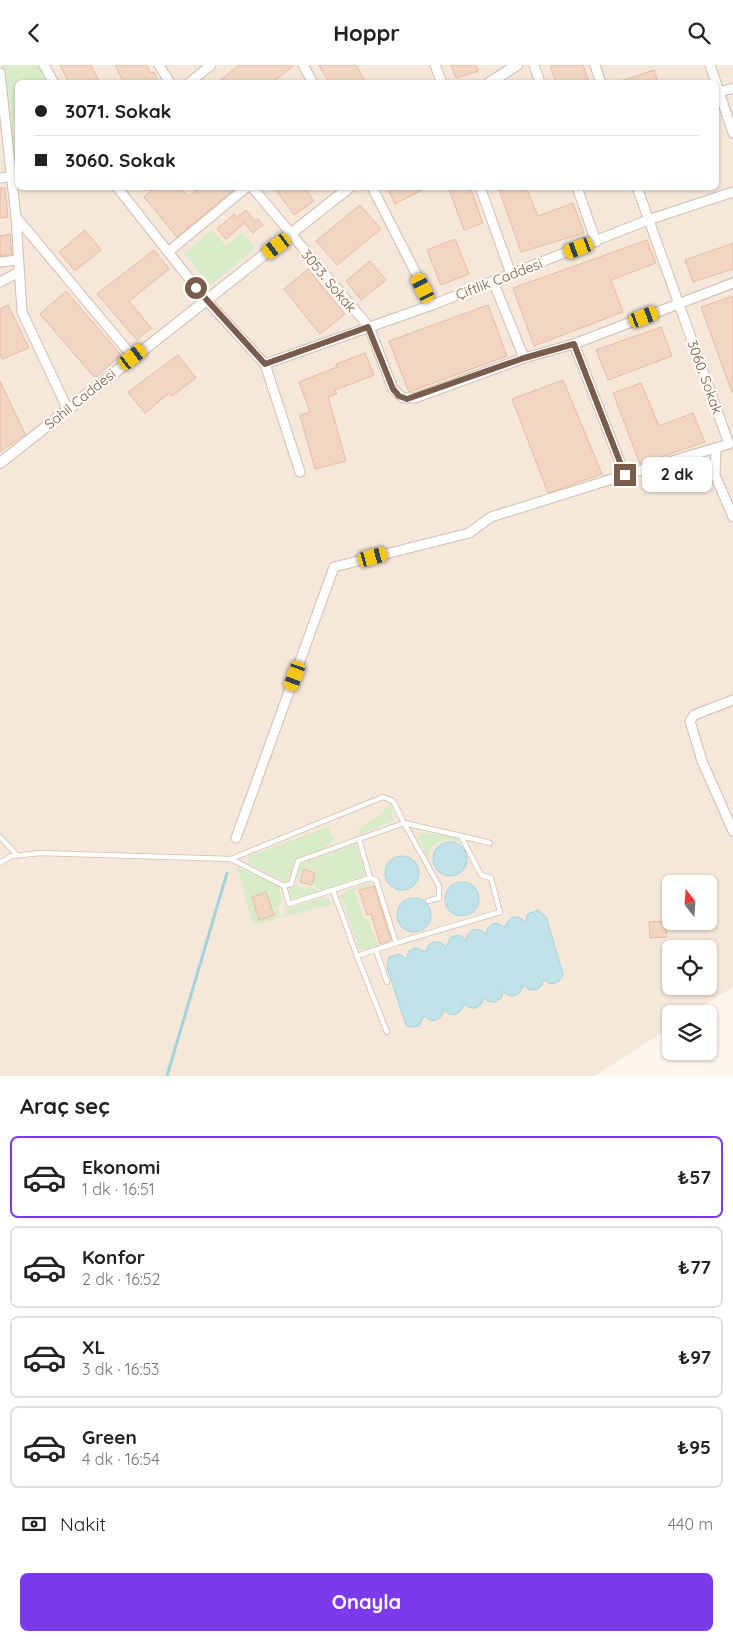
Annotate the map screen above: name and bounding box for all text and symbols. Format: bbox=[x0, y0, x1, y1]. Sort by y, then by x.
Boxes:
icon: back bbox=[20, 19, 48, 47]
text: Hoppr bbox=[333, 19, 400, 47]
icon: search bbox=[685, 19, 713, 47]
text: 3071. Sokak bbox=[65, 99, 171, 123]
text: 3060. Sokak bbox=[65, 148, 176, 172]
car bbox=[260, 231, 293, 261]
car bbox=[562, 236, 595, 260]
street label: 3053. Sokak bbox=[297, 246, 361, 316]
street label: Çiftlik Caddesi bbox=[453, 254, 545, 304]
car bbox=[409, 271, 436, 305]
route start bbox=[185, 277, 207, 299]
car bbox=[627, 305, 660, 329]
street label: 3060. Sokak bbox=[683, 337, 727, 417]
car bbox=[116, 342, 149, 372]
street label: Sahil Caddesi bbox=[41, 365, 119, 433]
callout: 2 dk bbox=[642, 457, 712, 493]
route end bbox=[614, 464, 636, 486]
text: 2 dk bbox=[661, 464, 693, 484]
car bbox=[356, 546, 389, 568]
car bbox=[282, 659, 307, 693]
north arrow bbox=[662, 875, 718, 930]
map controls bbox=[662, 875, 717, 1060]
button: locate bbox=[662, 940, 717, 995]
button: layers bbox=[662, 1005, 717, 1060]
text: Araç seç bbox=[20, 1092, 110, 1120]
icon: car bbox=[22, 1155, 67, 1200]
text: Ekonomi bbox=[82, 1155, 160, 1179]
text: ₺57 bbox=[678, 1165, 711, 1189]
text: 1 dk · 16:51 bbox=[82, 1179, 155, 1199]
icon: car bbox=[22, 1245, 67, 1290]
text: Konfor bbox=[82, 1245, 145, 1269]
text: ₺77 bbox=[678, 1255, 711, 1279]
text: 2 dk · 16:52 bbox=[82, 1269, 160, 1289]
icon: car bbox=[22, 1335, 67, 1380]
text: XL bbox=[82, 1335, 105, 1359]
text: ₺97 bbox=[678, 1345, 711, 1369]
text: 3 dk · 16:53 bbox=[82, 1359, 160, 1379]
icon: car bbox=[22, 1425, 67, 1470]
text: Green bbox=[82, 1425, 137, 1449]
text: ₺95 bbox=[677, 1435, 711, 1459]
text: 4 dk · 16:54 bbox=[82, 1449, 160, 1469]
icon: cash bbox=[20, 1510, 48, 1538]
text: Nakit bbox=[60, 1512, 106, 1536]
text: 440 m bbox=[668, 1514, 713, 1534]
button: Onayla bbox=[20, 1573, 713, 1631]

